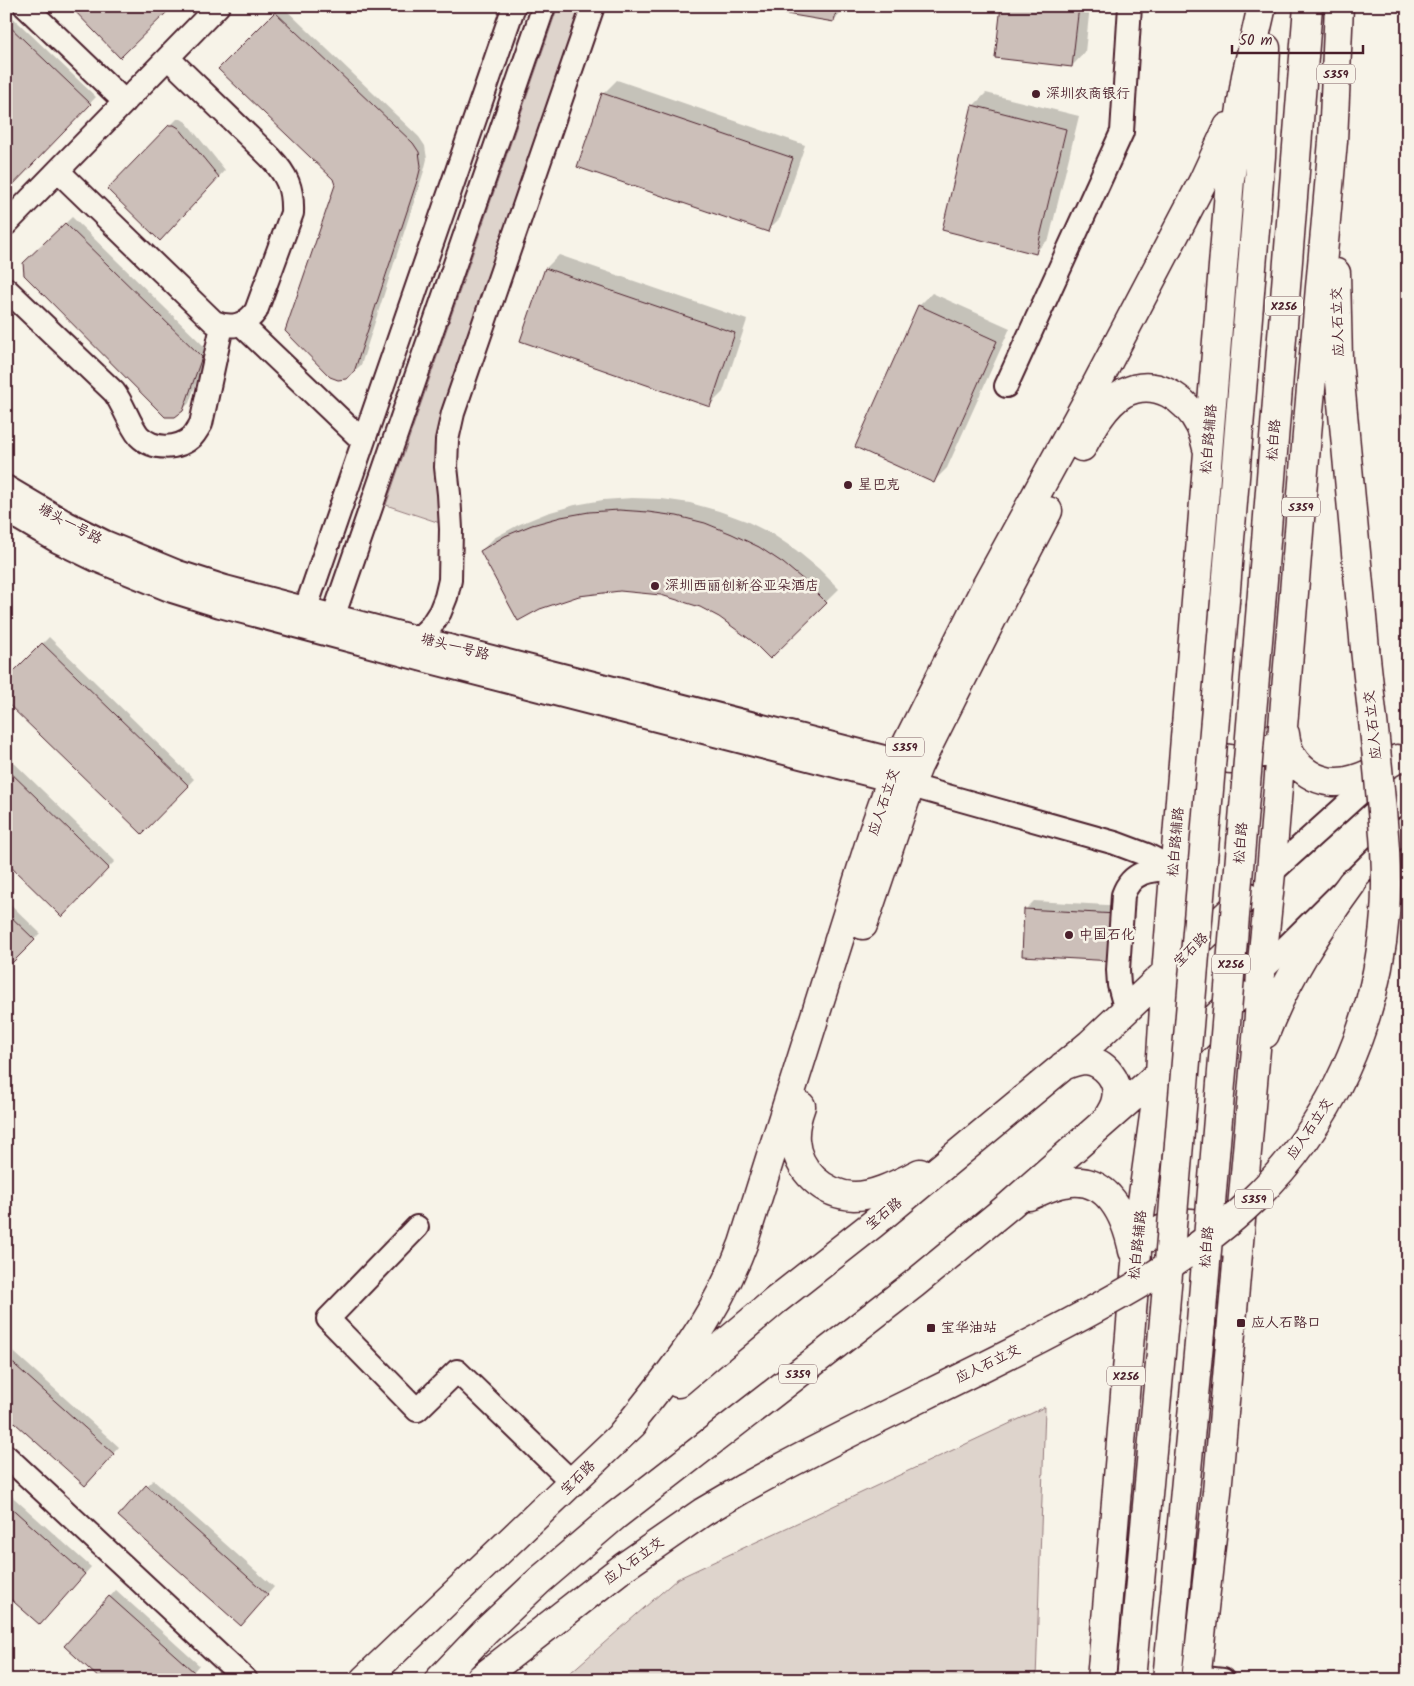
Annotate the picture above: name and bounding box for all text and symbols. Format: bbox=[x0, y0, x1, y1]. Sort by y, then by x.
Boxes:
scale bar bbox=[1232, 22, 1363, 54]
text: 50 m bbox=[1239, 29, 1273, 53]
road number: S359 bbox=[1317, 64, 1355, 84]
place label: 深圳农商银行 bbox=[1046, 83, 1130, 105]
marker: 深圳农商银行 bbox=[1030, 88, 1042, 100]
street label: 应人石立交 bbox=[1326, 287, 1350, 357]
road number: X256 bbox=[1265, 296, 1303, 316]
street label: 松白路辅路 bbox=[1195, 403, 1223, 475]
street label: 松白路 bbox=[1261, 418, 1287, 462]
place label: 星巴克 bbox=[858, 474, 900, 496]
marker: 星巴克 bbox=[842, 479, 854, 491]
street label: 塘头一号路 bbox=[34, 498, 106, 550]
road number: S359 bbox=[1282, 498, 1320, 516]
place label: 深圳西丽创新谷亚朵酒店 bbox=[665, 575, 819, 597]
marker: 深圳西丽创新谷亚朵酒店 bbox=[649, 580, 661, 592]
street label: 塘头一号路 bbox=[418, 628, 492, 666]
street label: 应人石立交 bbox=[1358, 689, 1388, 761]
road number: S359 bbox=[886, 738, 924, 756]
street label: 应人石立交 bbox=[862, 765, 906, 839]
street label: 松白路辅路 bbox=[1162, 806, 1190, 878]
street label: 松白路 bbox=[1228, 821, 1254, 865]
place label: 中国石化 bbox=[1079, 924, 1135, 946]
street label: 宝石路 bbox=[1168, 927, 1214, 973]
marker: 中国石化 bbox=[1063, 929, 1075, 941]
road number: X256 bbox=[1212, 954, 1250, 974]
street label: 应人石立交 bbox=[1281, 1094, 1339, 1164]
road number: S359 bbox=[1235, 1190, 1273, 1208]
street label: 宝石路 bbox=[861, 1192, 907, 1236]
street label: 松白路辅路 bbox=[1123, 1209, 1153, 1281]
street label: 松白路 bbox=[1194, 1225, 1220, 1269]
place label: 应人石路口 bbox=[1251, 1312, 1321, 1334]
place label: 宝华油站 bbox=[941, 1317, 997, 1339]
marker: 应人石路口 bbox=[1235, 1317, 1247, 1329]
marker: 宝华油站 bbox=[925, 1322, 937, 1334]
street label: 应人石立交 bbox=[952, 1339, 1024, 1389]
road number: S359 bbox=[779, 1365, 817, 1384]
road number: X256 bbox=[1107, 1366, 1145, 1385]
street label: 宝石路 bbox=[555, 1455, 601, 1501]
street label: 应人石立交 bbox=[599, 1532, 669, 1590]

